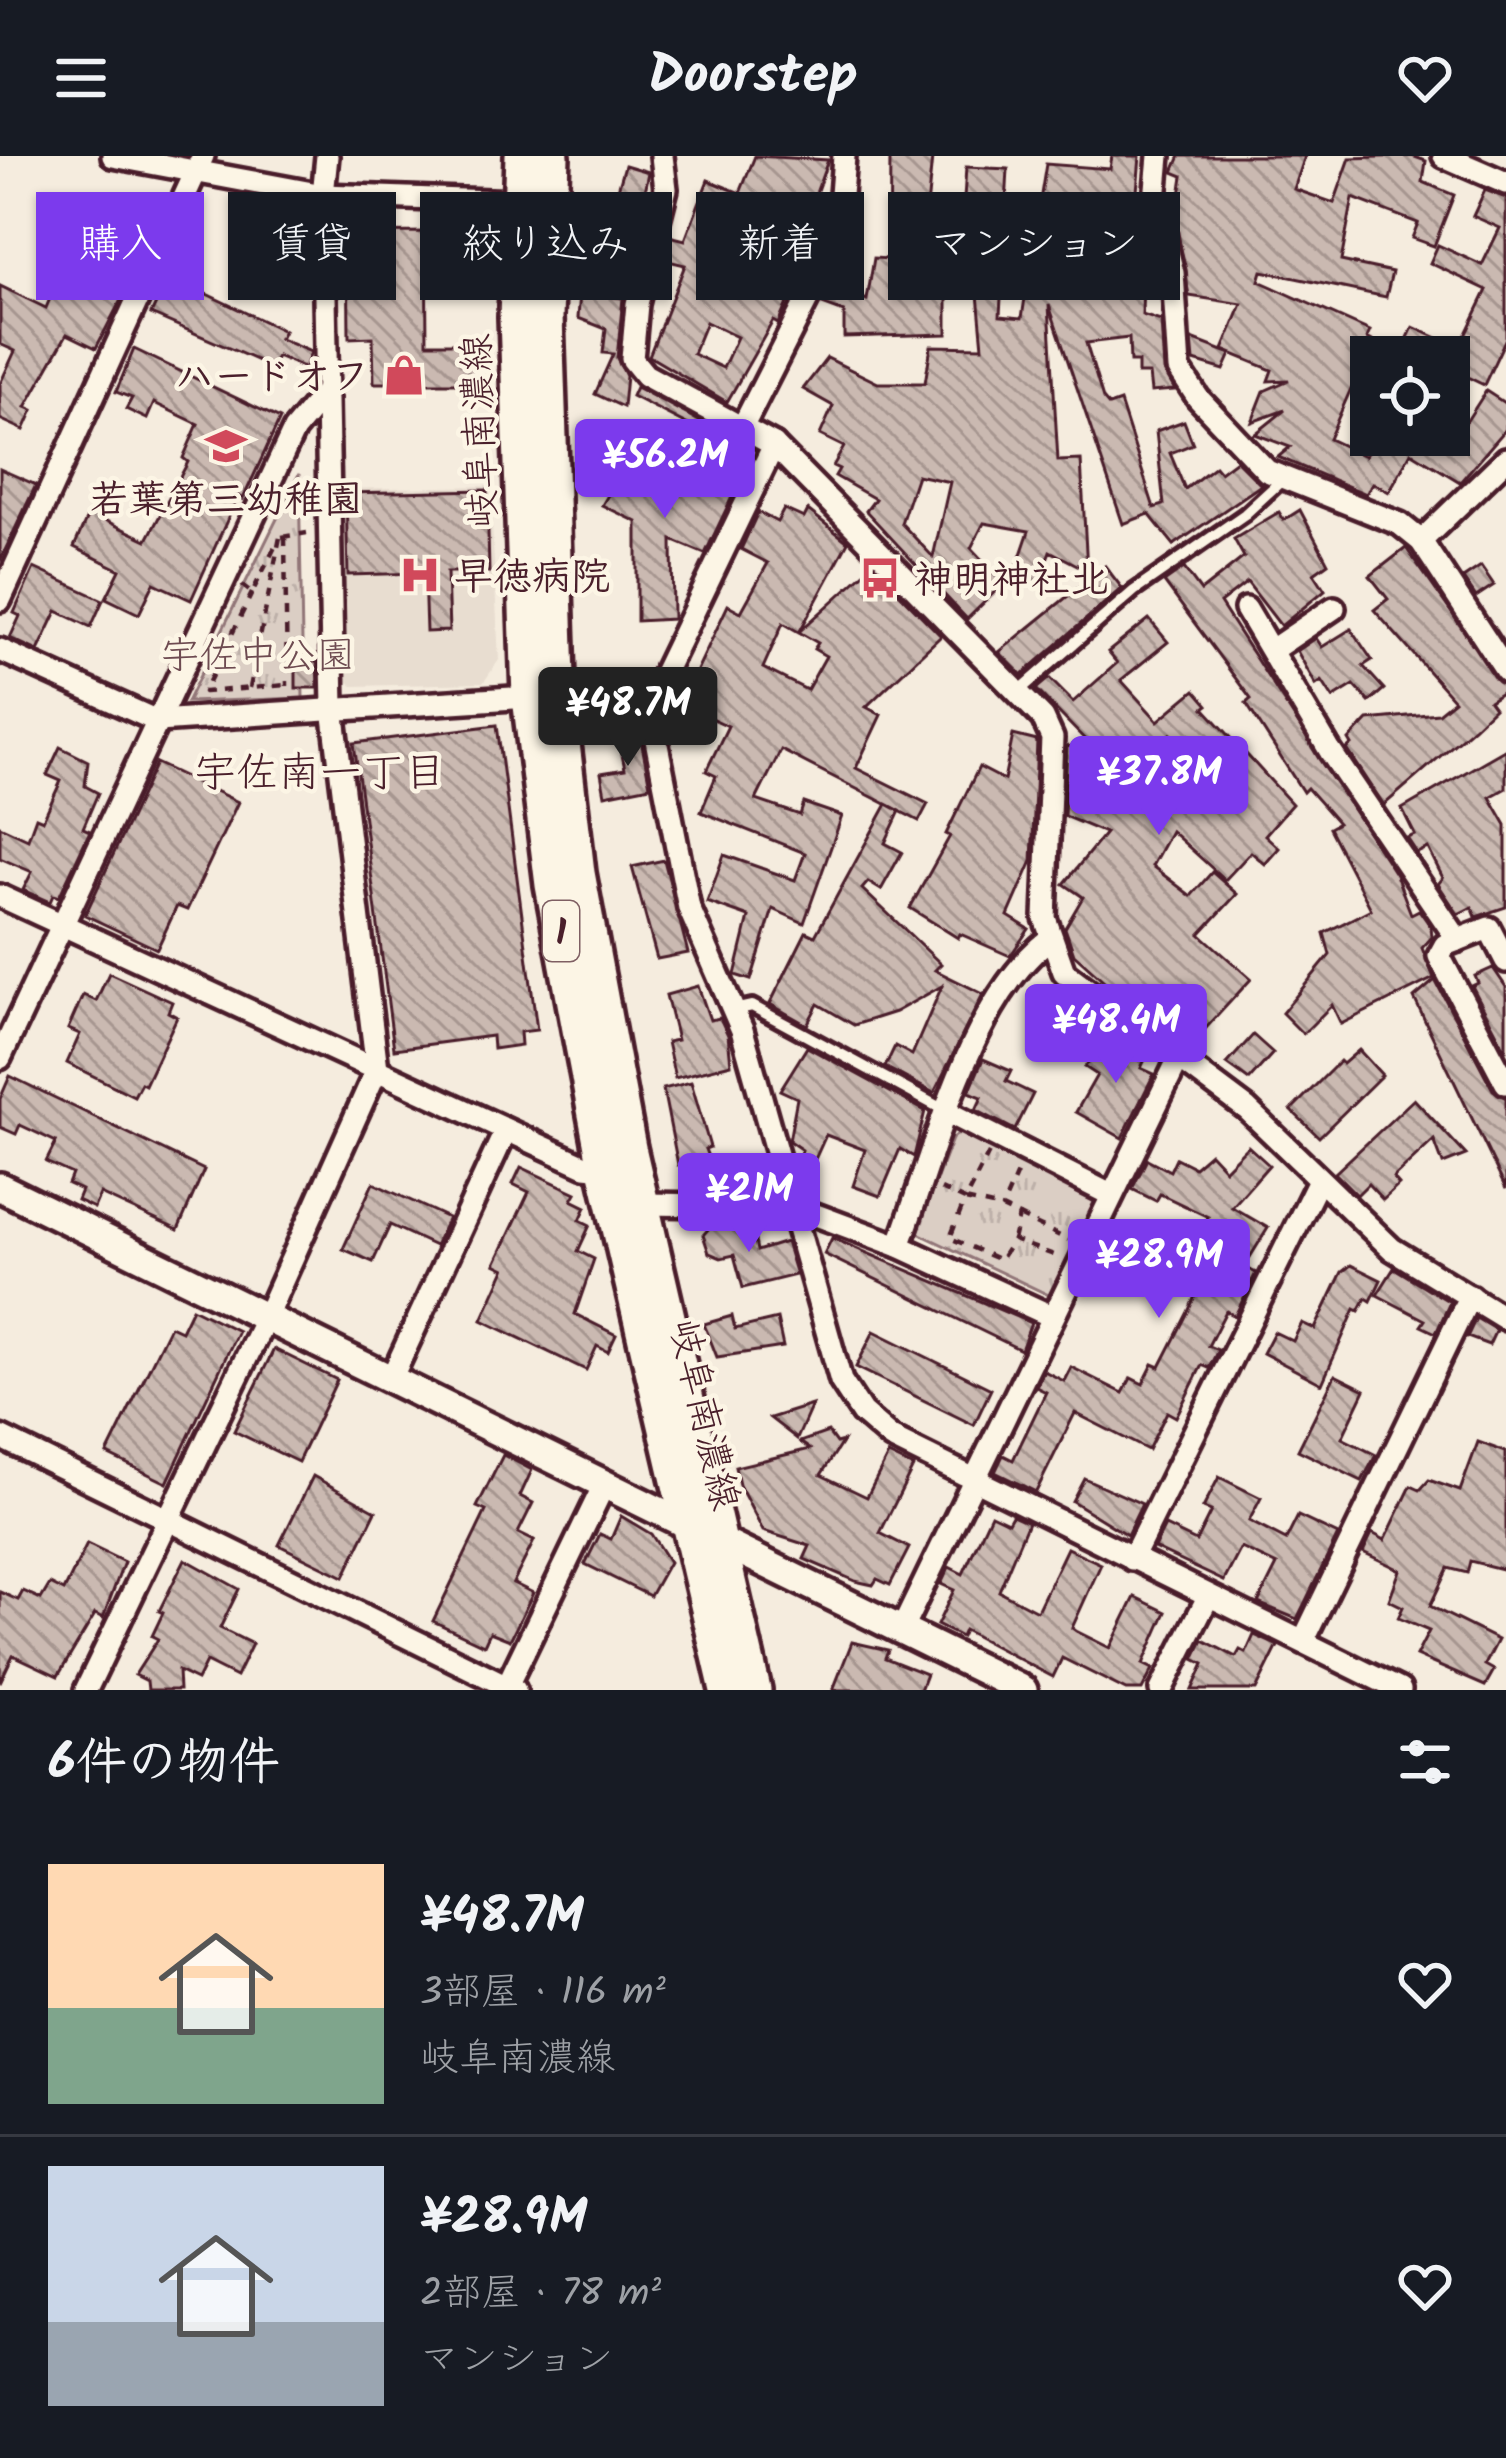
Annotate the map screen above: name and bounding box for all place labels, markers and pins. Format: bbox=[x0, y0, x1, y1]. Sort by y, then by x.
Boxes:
place label: ハードオフ bbox=[175, 348, 370, 410]
shop icon: ハードオフ bbox=[381, 352, 427, 398]
pin: ¥56.2M bbox=[567, 419, 763, 521]
school or university icon: 若葉第三幼稚園 bbox=[203, 423, 249, 469]
place label: 若葉第三幼稚園 bbox=[89, 471, 363, 533]
place label: 早徳病院 bbox=[454, 548, 610, 610]
place label: 神明神社北 bbox=[914, 551, 1109, 613]
hospital icon: 早徳病院 bbox=[397, 552, 443, 598]
bus stop icon: 神明神社北 bbox=[857, 555, 903, 601]
pin: ¥48.7M bbox=[530, 667, 726, 769]
pin: ¥37.8M bbox=[1061, 736, 1257, 838]
pin: ¥48.4M bbox=[1018, 984, 1214, 1086]
pin: ¥21M bbox=[678, 1153, 820, 1255]
pin: ¥28.9M bbox=[1061, 1219, 1257, 1321]

